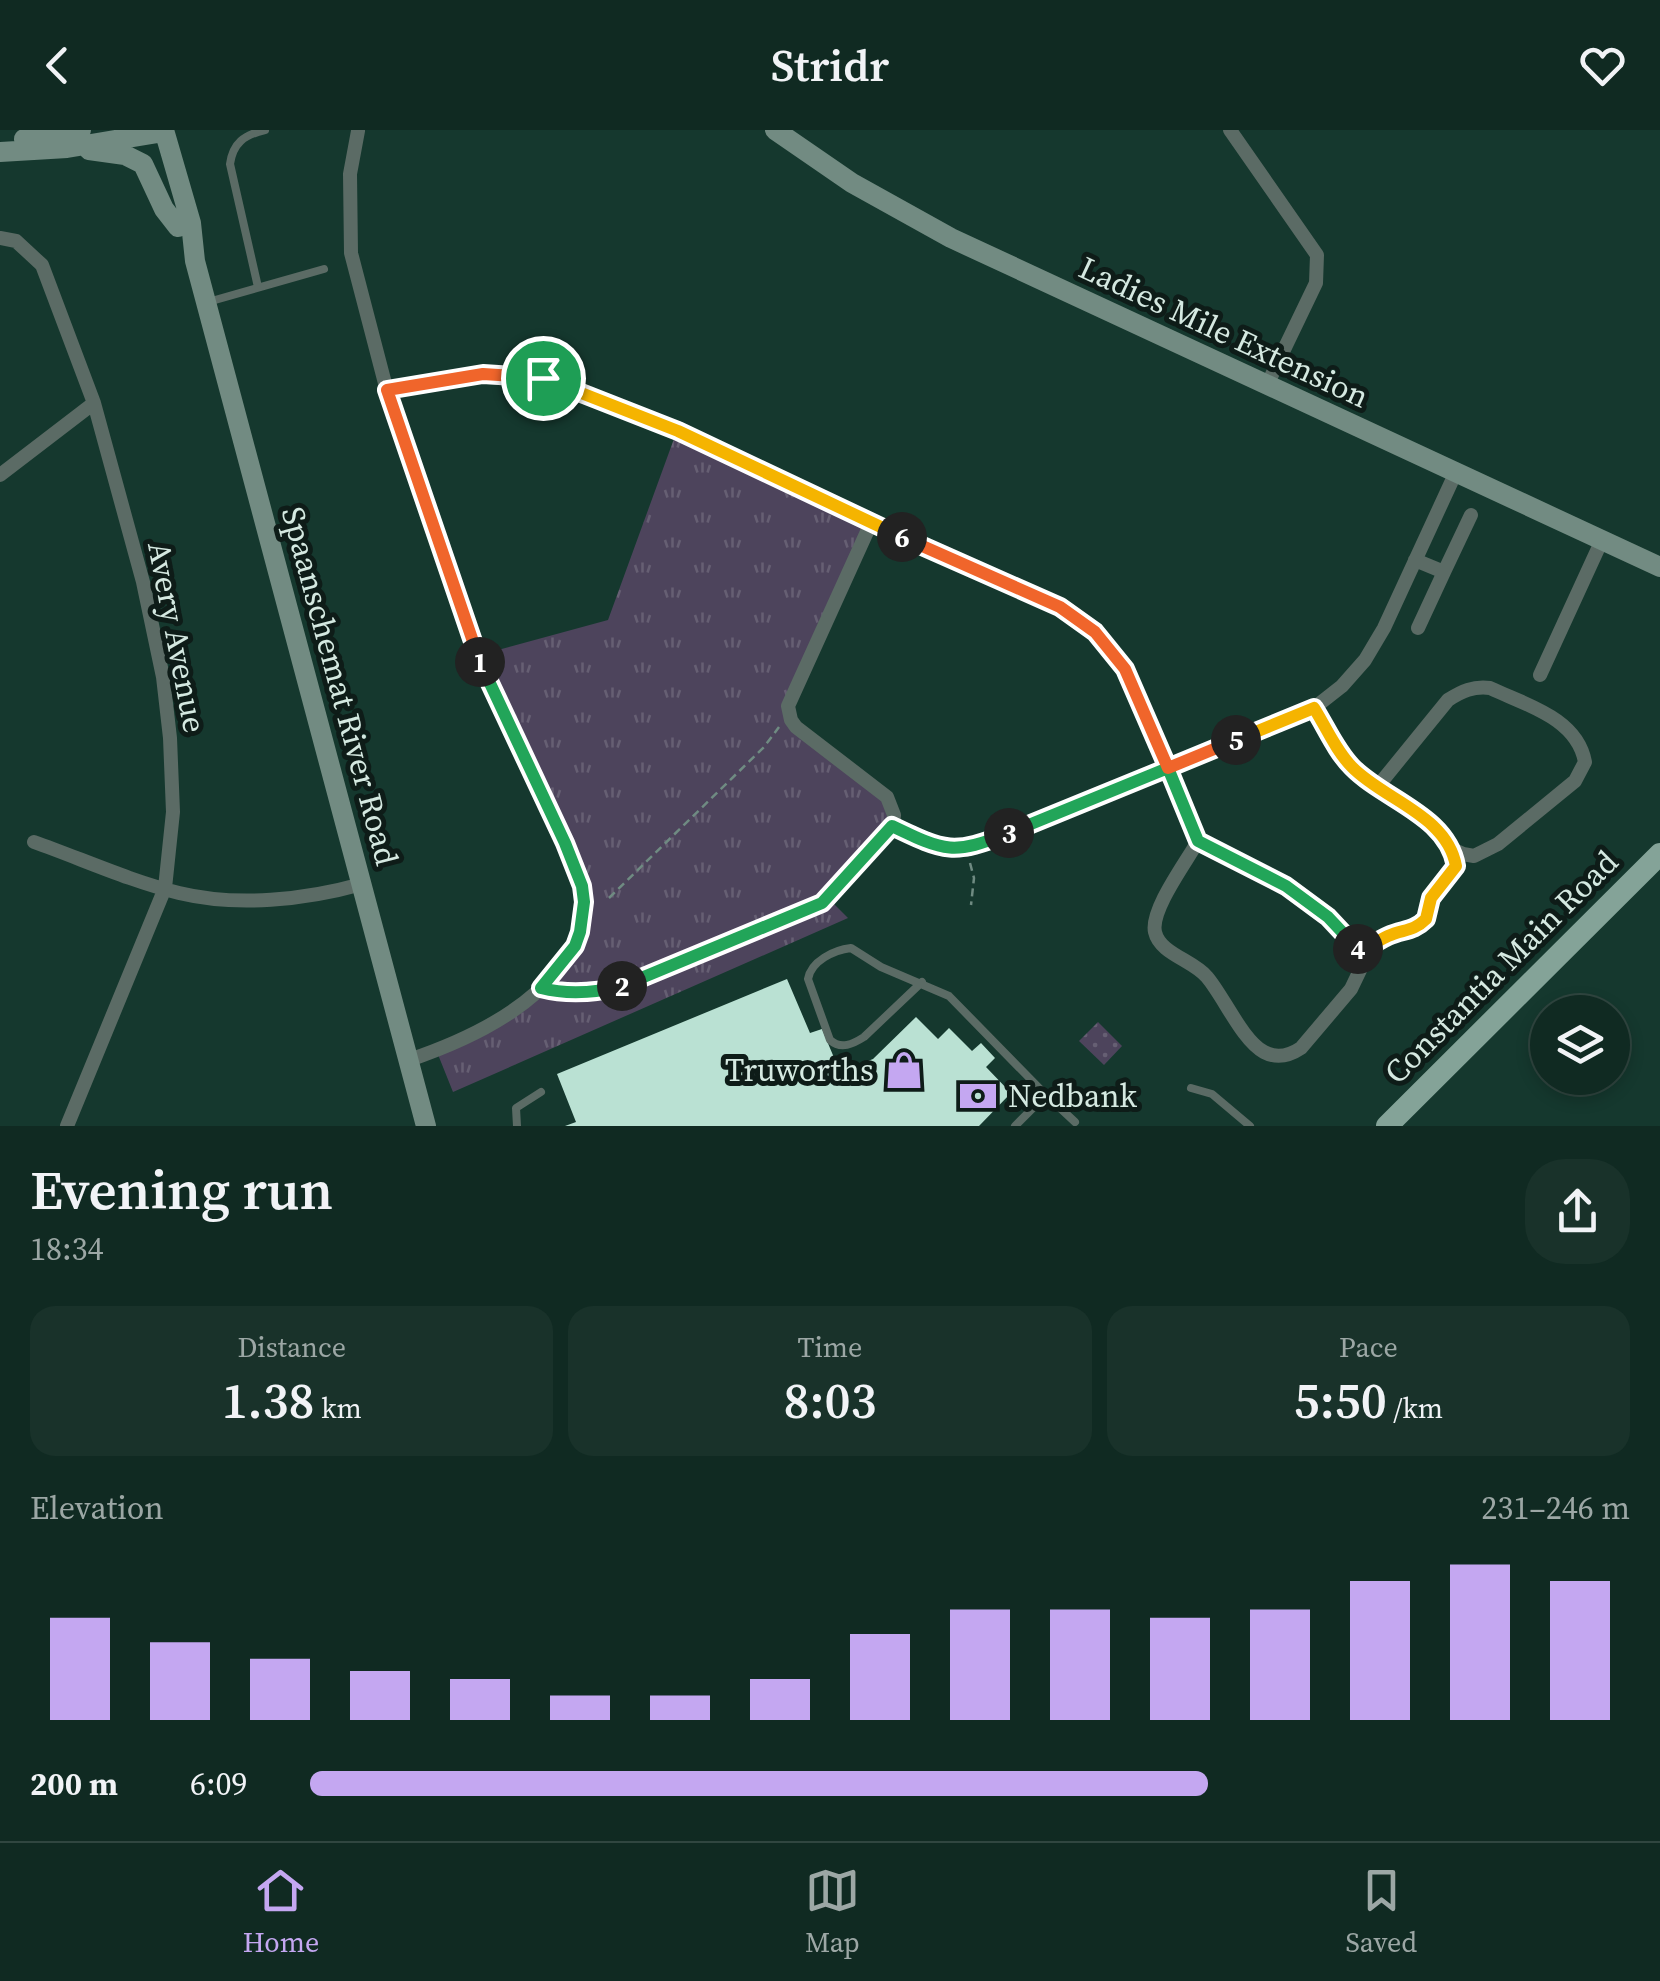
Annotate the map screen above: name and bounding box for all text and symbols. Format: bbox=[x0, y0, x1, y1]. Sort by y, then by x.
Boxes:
text: Stridr bbox=[771, 34, 889, 96]
icon: back bbox=[30, 38, 85, 93]
icon: heart bbox=[1575, 38, 1630, 93]
street label: Ladies Mile Extension bbox=[1072, 245, 1376, 419]
pin bbox=[501, 336, 586, 421]
icon: arrive bbox=[516, 351, 571, 406]
street label: Spaanschemat River Road bbox=[271, 502, 409, 870]
pin: 6 bbox=[877, 512, 927, 562]
text: 6 bbox=[894, 518, 910, 556]
street label: Avery Avenue bbox=[137, 538, 217, 736]
pin: 1 bbox=[455, 637, 505, 687]
text: 1 bbox=[472, 643, 488, 681]
pin: 5 bbox=[1211, 715, 1261, 765]
text: 5 bbox=[1228, 721, 1244, 759]
pin: 3 bbox=[984, 808, 1034, 858]
text: 3 bbox=[1001, 814, 1017, 852]
street label: Constantia Main Road bbox=[1374, 840, 1628, 1094]
pin: 4 bbox=[1333, 924, 1383, 974]
text: 4 bbox=[1350, 930, 1366, 968]
pin: 2 bbox=[597, 961, 647, 1011]
text: 2 bbox=[614, 967, 630, 1005]
map controls bbox=[1530, 995, 1630, 1095]
button: layers bbox=[1530, 995, 1630, 1095]
place label: Truworths bbox=[725, 1048, 874, 1092]
shop icon: Truworths bbox=[883, 1049, 925, 1091]
place label: Nedbank bbox=[1008, 1074, 1138, 1118]
bank icon: Nedbank bbox=[957, 1075, 999, 1117]
text: Evening run bbox=[30, 1152, 333, 1227]
button: share bbox=[1525, 1159, 1630, 1264]
text: 18:34 bbox=[30, 1227, 104, 1271]
text: Distance bbox=[237, 1328, 346, 1366]
text: Time bbox=[798, 1328, 862, 1366]
text: Pace bbox=[1339, 1328, 1398, 1366]
text: 1.38 bbox=[222, 1366, 315, 1435]
text: 8:03 bbox=[783, 1366, 876, 1435]
text: 5:50 bbox=[1294, 1366, 1387, 1435]
text: km bbox=[315, 1389, 362, 1427]
text: /km bbox=[1387, 1389, 1443, 1427]
text: Elevation bbox=[30, 1486, 164, 1530]
text: 231–246 m bbox=[1481, 1486, 1630, 1530]
text: 200 m bbox=[30, 1762, 118, 1806]
text: 6:09 bbox=[190, 1762, 248, 1806]
tab: Home bbox=[243, 1863, 319, 1961]
tab: Map bbox=[805, 1863, 860, 1961]
tab: Saved bbox=[1345, 1863, 1417, 1961]

